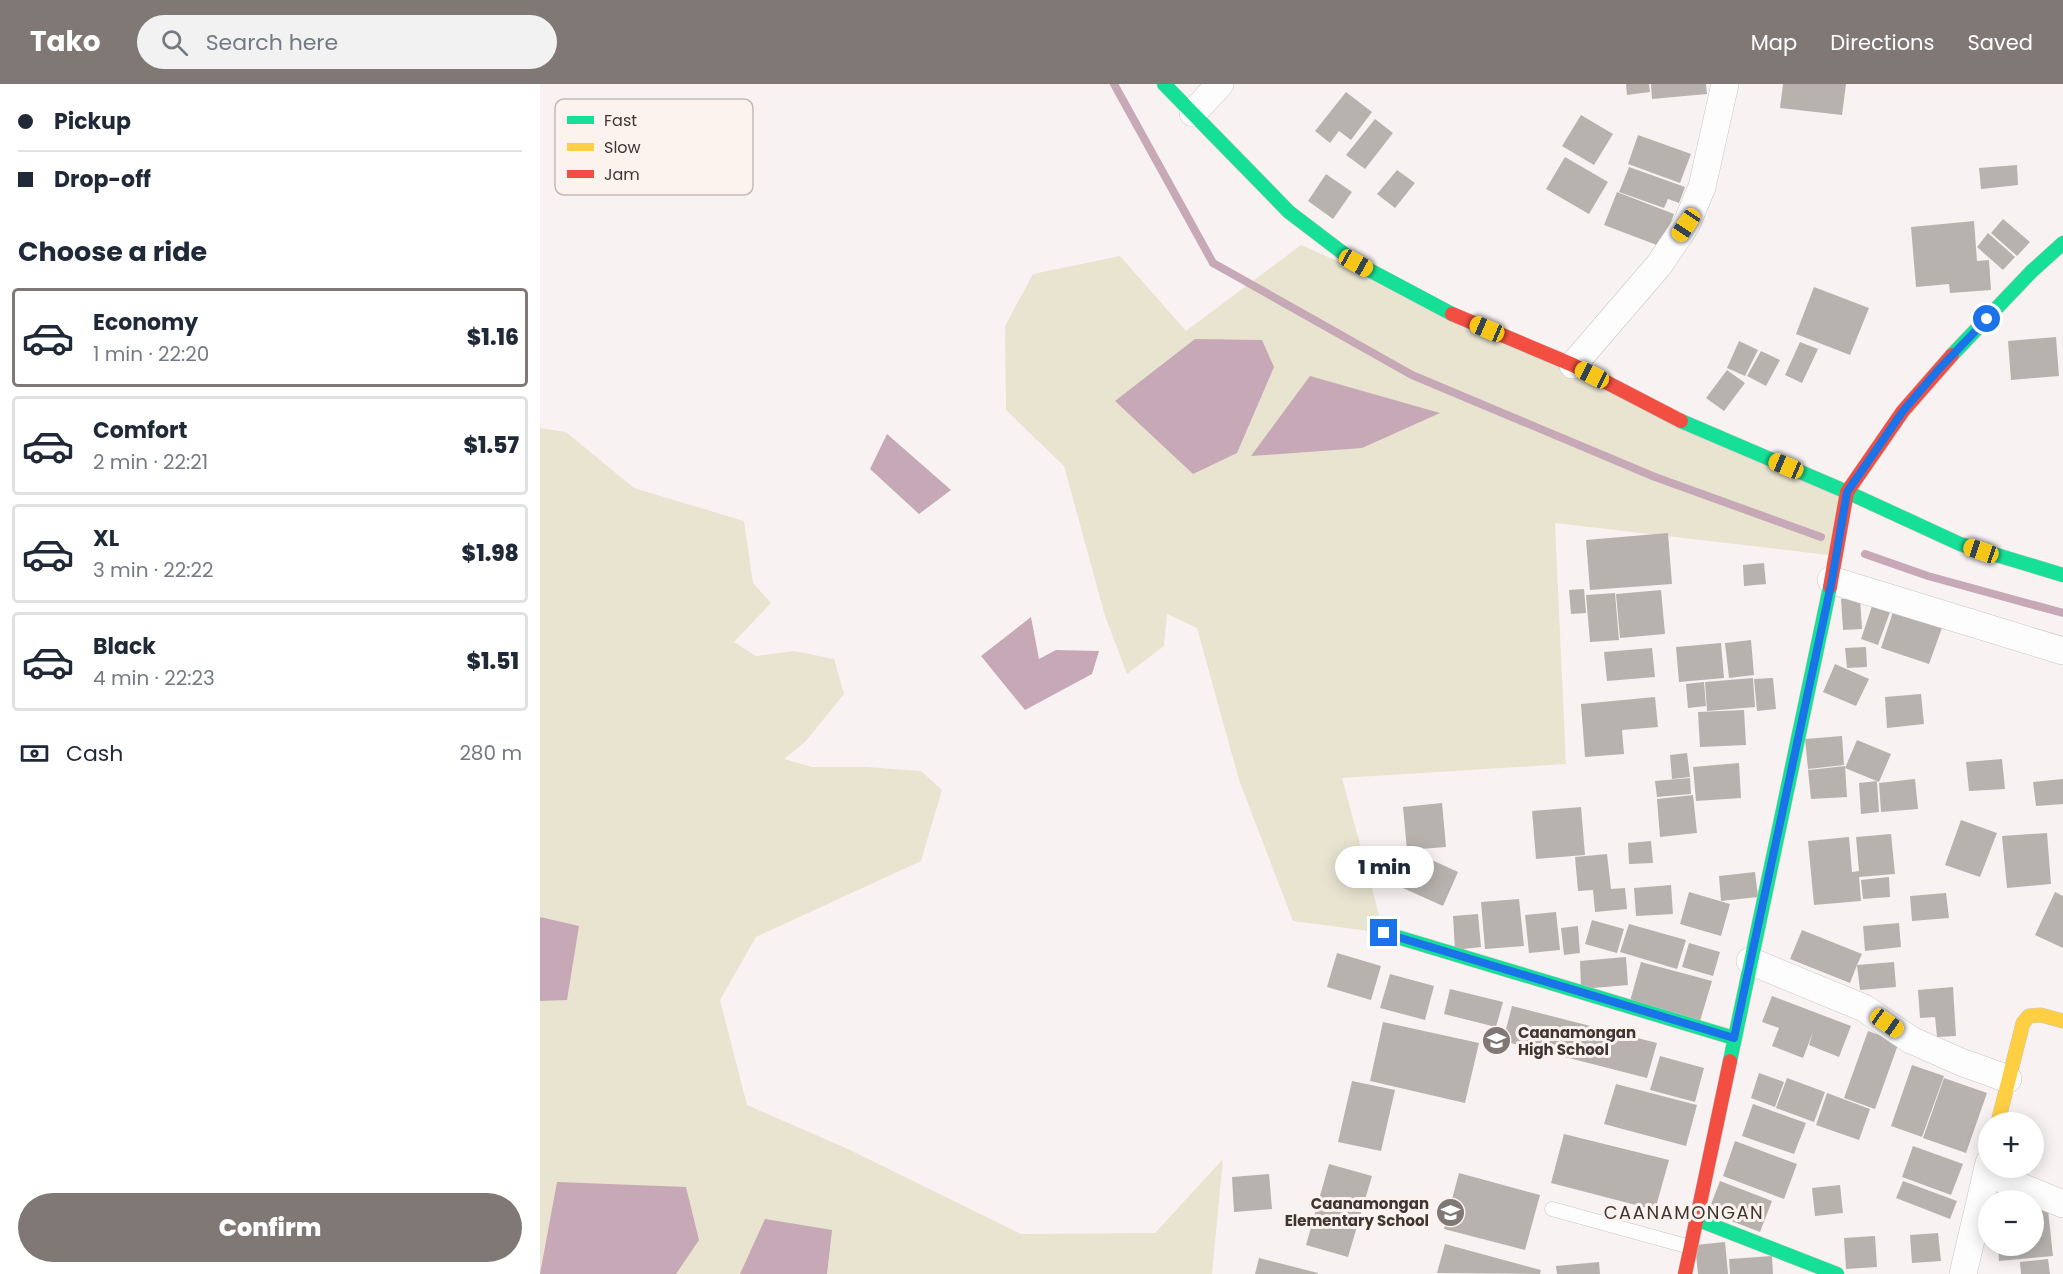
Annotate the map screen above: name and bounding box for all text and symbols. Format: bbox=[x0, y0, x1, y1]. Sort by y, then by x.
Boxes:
search box bbox=[137, 15, 557, 69]
text: Tako bbox=[30, 22, 101, 61]
icon: search bbox=[158, 26, 191, 59]
text: Search here bbox=[206, 27, 338, 58]
text: Map bbox=[1751, 28, 1797, 57]
text: Directions bbox=[1830, 28, 1934, 57]
text: Saved bbox=[1967, 28, 2033, 57]
legend bbox=[555, 99, 753, 195]
text: Pickup bbox=[54, 106, 131, 137]
text: Fast bbox=[604, 109, 637, 132]
text: Slow bbox=[604, 136, 641, 159]
text: Jam bbox=[604, 163, 640, 186]
text: Drop-off bbox=[54, 164, 151, 195]
car bbox=[1668, 205, 1704, 245]
text: Choose a ride bbox=[18, 233, 207, 270]
car bbox=[1336, 246, 1376, 280]
route start bbox=[1973, 305, 2000, 332]
text: Economy bbox=[93, 307, 198, 338]
icon: car bbox=[21, 311, 75, 365]
car bbox=[1467, 314, 1507, 344]
text: $1.16 bbox=[467, 322, 519, 353]
text: 1 min · 22:20 bbox=[93, 340, 209, 368]
car bbox=[1572, 359, 1612, 391]
text: Comfort bbox=[93, 415, 187, 446]
icon: car bbox=[21, 419, 75, 473]
text: $1.57 bbox=[463, 430, 519, 461]
text: 2 min · 22:21 bbox=[93, 448, 208, 476]
car bbox=[1766, 451, 1806, 481]
text: XL bbox=[93, 523, 119, 554]
icon: car bbox=[21, 527, 75, 581]
car bbox=[1961, 537, 2001, 565]
text: $1.98 bbox=[462, 538, 519, 569]
text: 3 min · 22:22 bbox=[93, 556, 214, 584]
text: Black bbox=[93, 631, 156, 662]
icon: car bbox=[21, 635, 75, 689]
text: $1.51 bbox=[466, 646, 519, 677]
text: 4 min · 22:23 bbox=[93, 664, 215, 692]
icon: cash bbox=[18, 737, 51, 770]
text: Cash bbox=[66, 738, 123, 769]
text: 280 m bbox=[459, 739, 522, 767]
callout: 1 min bbox=[1334, 846, 1434, 888]
text: 1 min bbox=[1358, 853, 1411, 881]
route end bbox=[1370, 919, 1397, 946]
car bbox=[1867, 1005, 1907, 1041]
place label: Caanamongan High School bbox=[1518, 1022, 1636, 1060]
school or university icon: Caanamongan High School bbox=[1481, 1025, 1513, 1057]
map controls bbox=[1978, 1112, 2044, 1256]
button: + bbox=[1978, 1112, 2044, 1178]
button: − bbox=[1978, 1190, 2044, 1256]
button: Confirm bbox=[18, 1193, 522, 1262]
place label: Caanamongan Elementary School bbox=[1285, 1193, 1429, 1231]
school or university icon: Caanamongan Elementary School bbox=[1434, 1196, 1466, 1228]
district label: CAANAMONGAN bbox=[1604, 1200, 1764, 1225]

